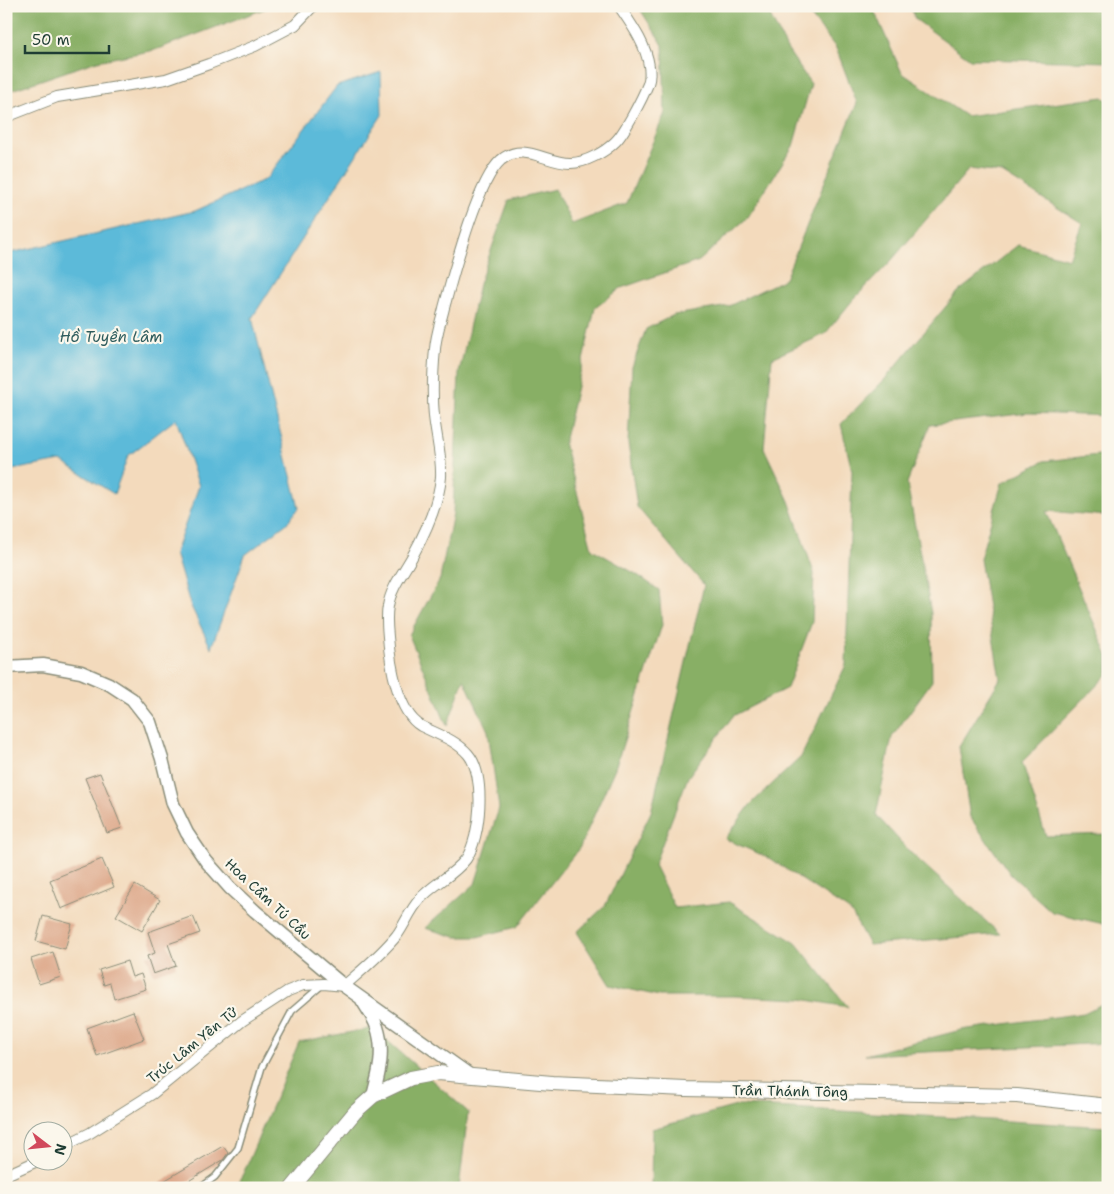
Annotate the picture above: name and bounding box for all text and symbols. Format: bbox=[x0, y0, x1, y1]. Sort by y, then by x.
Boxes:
scale bar bbox=[25, 22, 109, 54]
text: 50 m bbox=[32, 30, 70, 50]
water label: Hồ Tuyền Lâm bbox=[59, 327, 163, 347]
street label: Hoa Cẩm Tú Cầu bbox=[221, 854, 315, 944]
street label: Trúc Lâm Yên Tử bbox=[143, 1003, 241, 1087]
street label: Trần Thánh Tông bbox=[732, 1081, 848, 1101]
north arrow bbox=[22, 1122, 72, 1172]
text: N bbox=[50, 1142, 71, 1157]

